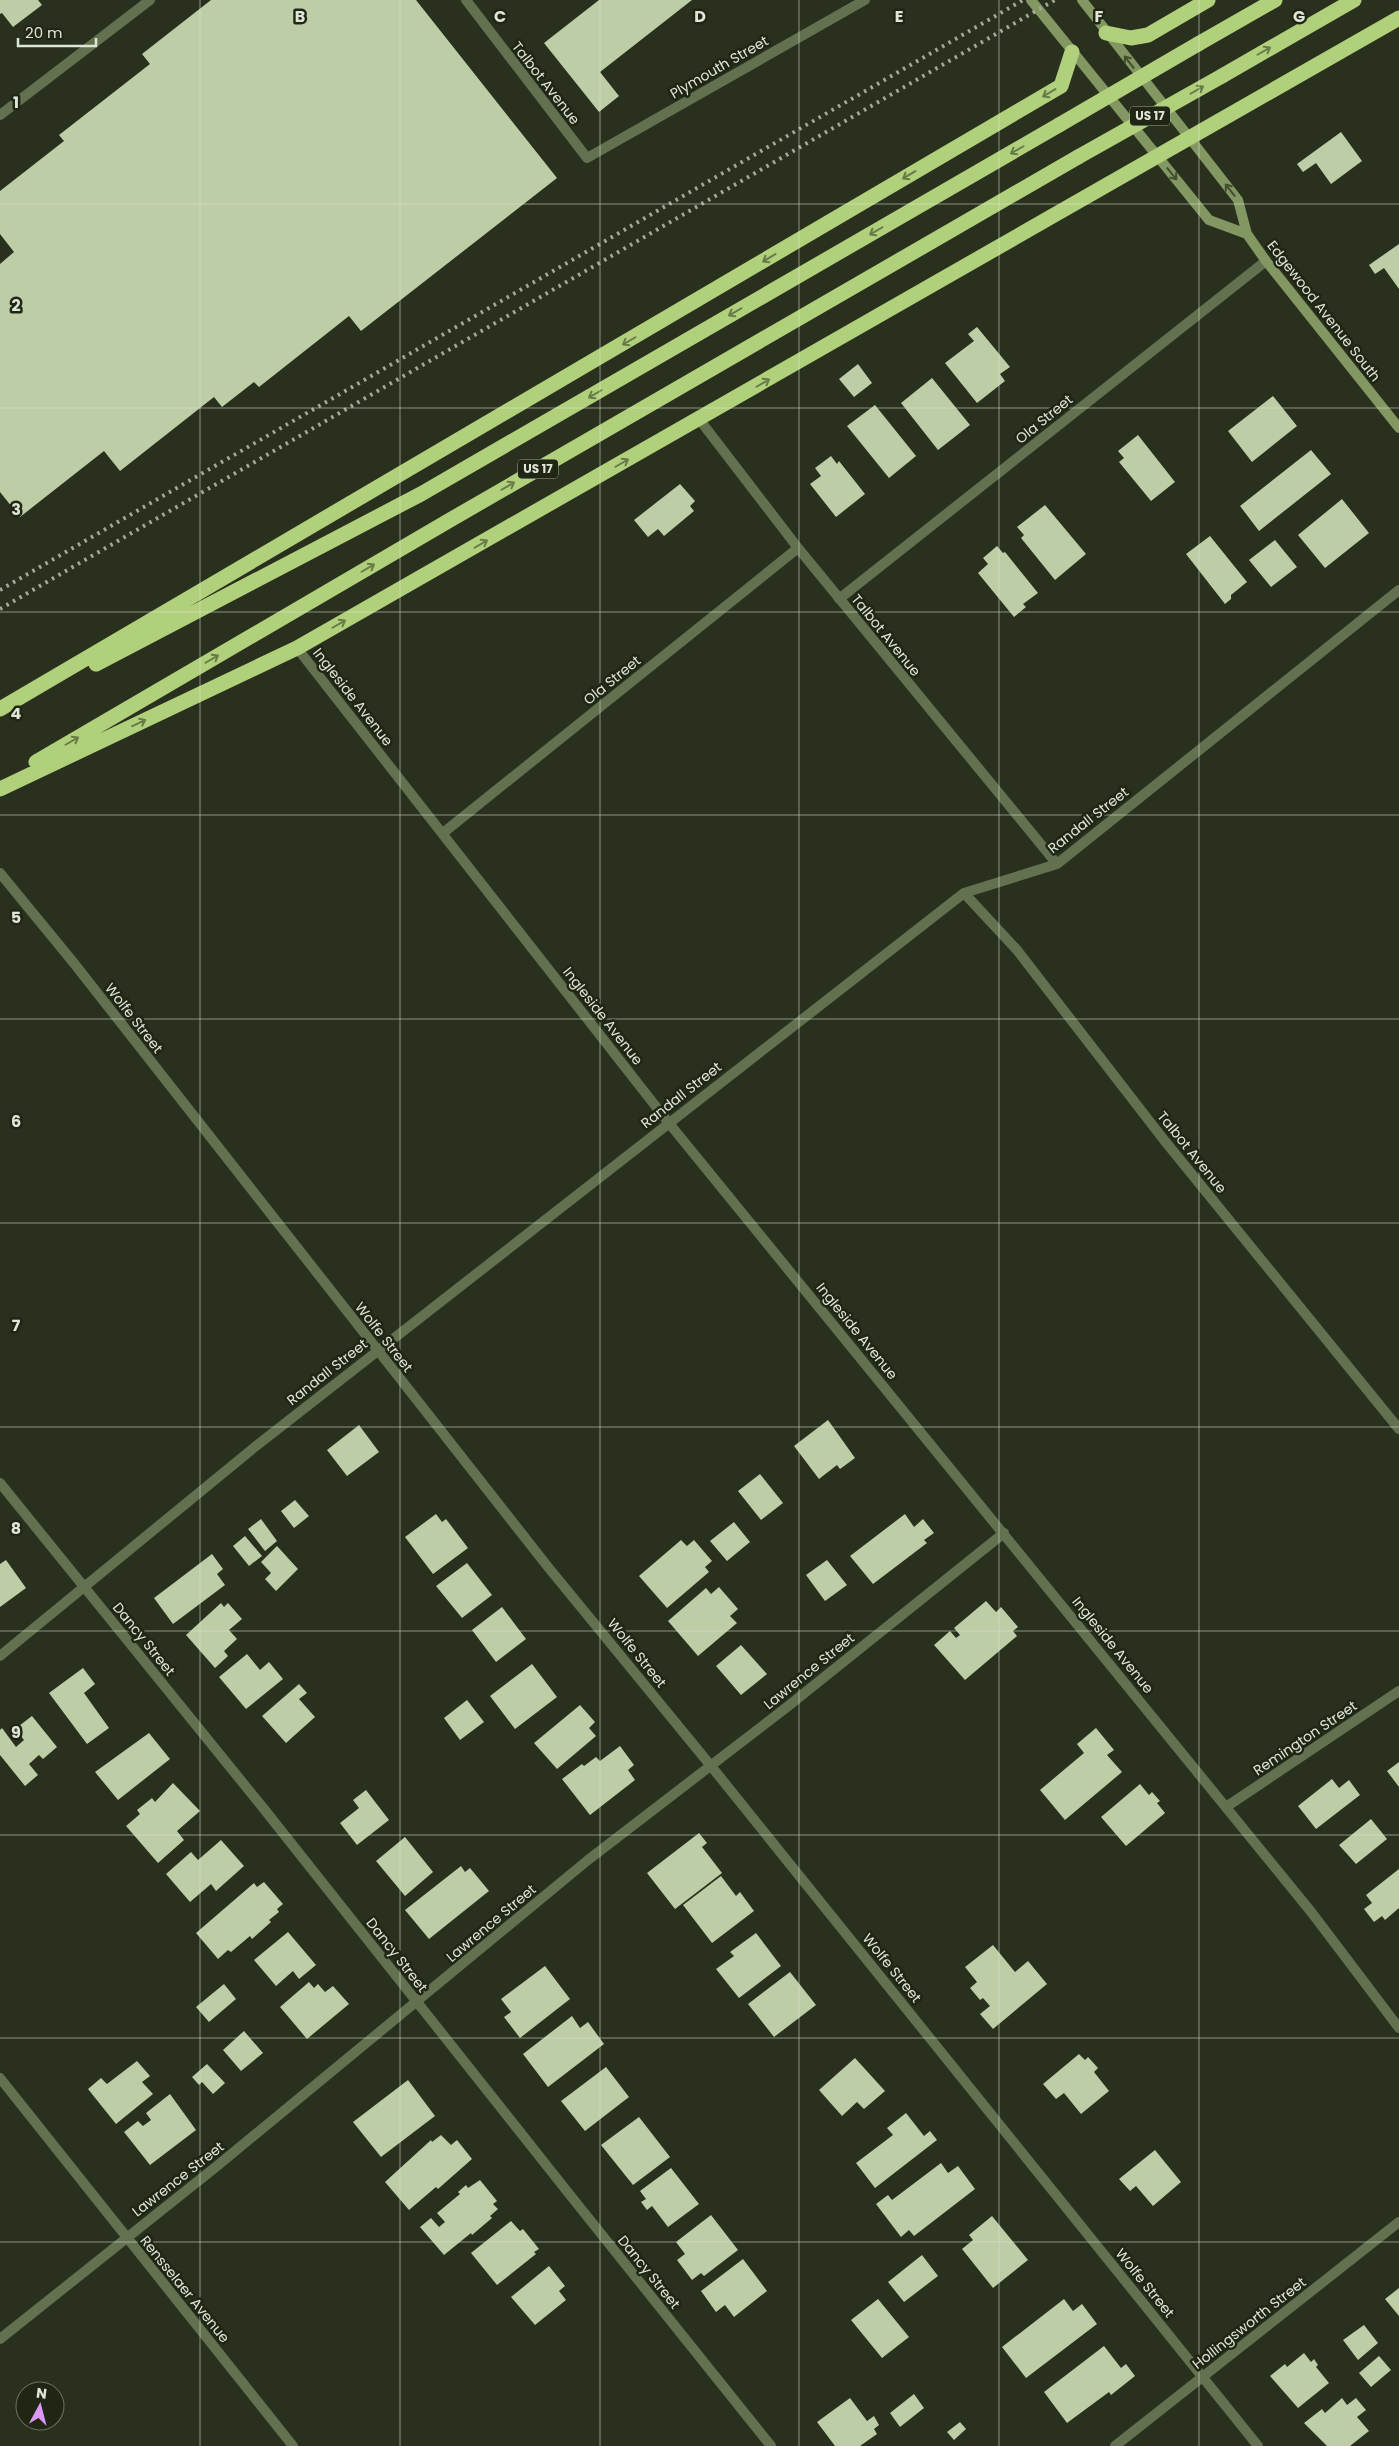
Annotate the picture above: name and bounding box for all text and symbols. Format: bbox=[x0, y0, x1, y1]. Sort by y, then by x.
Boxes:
text: B bbox=[295, 5, 305, 28]
text: C bbox=[494, 5, 506, 28]
text: D bbox=[694, 5, 706, 28]
text: E bbox=[895, 5, 903, 28]
text: F bbox=[1095, 5, 1104, 28]
text: G bbox=[1293, 5, 1305, 28]
scale bar bbox=[18, 15, 95, 47]
text: 20 m bbox=[25, 22, 63, 43]
street label: Plymouth Street bbox=[666, 31, 772, 103]
street label: Talbot Avenue bbox=[507, 37, 585, 129]
one-way arrow bbox=[1256, 46, 1271, 56]
one-way arrow bbox=[1124, 56, 1135, 69]
one-way arrow bbox=[1189, 84, 1203, 94]
one-way arrow bbox=[1043, 88, 1057, 98]
text: 1 bbox=[13, 91, 19, 114]
road number: US 17 bbox=[1130, 106, 1170, 125]
one-way arrow bbox=[1010, 145, 1024, 155]
one-way arrow bbox=[1166, 168, 1177, 181]
one-way arrow bbox=[903, 171, 917, 181]
one-way arrow bbox=[1224, 183, 1235, 196]
one-way arrow bbox=[869, 227, 884, 236]
street label: Edgewood Avenue South bbox=[1263, 236, 1385, 386]
one-way arrow bbox=[763, 254, 777, 264]
text: 2 bbox=[11, 294, 21, 317]
one-way arrow bbox=[729, 308, 743, 318]
one-way arrow bbox=[623, 336, 637, 346]
one-way arrow bbox=[755, 377, 770, 387]
one-way arrow bbox=[588, 389, 602, 399]
street label: Ola Street bbox=[1011, 390, 1077, 448]
one-way arrow bbox=[614, 458, 629, 468]
road number: US 17 bbox=[518, 459, 558, 478]
one-way arrow bbox=[500, 480, 515, 490]
text: 3 bbox=[11, 498, 21, 521]
one-way arrow bbox=[473, 538, 487, 548]
one-way arrow bbox=[360, 562, 374, 572]
street label: Talbot Avenue bbox=[847, 590, 926, 681]
one-way arrow bbox=[332, 619, 347, 629]
street label: Ingleside Avenue bbox=[308, 644, 398, 750]
street label: Ola Street bbox=[579, 651, 645, 709]
one-way arrow bbox=[205, 653, 219, 663]
text: 4 bbox=[11, 702, 22, 725]
one-way arrow bbox=[131, 718, 146, 727]
one-way arrow bbox=[65, 735, 79, 745]
street label: Randall Street bbox=[1043, 782, 1133, 858]
text: 5 bbox=[11, 906, 21, 929]
street label: Ingleside Avenue bbox=[558, 963, 648, 1069]
street label: Wolfe Street bbox=[100, 979, 168, 1057]
street label: Randall Street bbox=[636, 1057, 726, 1133]
street label: Talbot Avenue bbox=[1153, 1107, 1232, 1198]
text: 6 bbox=[11, 1110, 21, 1133]
street label: Ingleside Avenue bbox=[812, 1278, 902, 1384]
street label: Wolfe Street bbox=[350, 1298, 418, 1376]
text: 7 bbox=[12, 1314, 21, 1337]
street label: Randall Street bbox=[282, 1334, 372, 1410]
text: 8 bbox=[11, 1517, 21, 1540]
street label: Ingleside Avenue bbox=[1068, 1592, 1158, 1698]
street label: Dancy Street bbox=[108, 1598, 180, 1680]
street label: Wolfe Street bbox=[603, 1614, 671, 1692]
street label: Lawrence Street bbox=[759, 1628, 859, 1714]
street label: Remington Street bbox=[1249, 1696, 1361, 1780]
text: 9 bbox=[11, 1721, 21, 1744]
street label: Lawrence Street bbox=[442, 1879, 540, 1967]
street label: Dancy Street bbox=[362, 1914, 432, 1996]
street label: Wolfe Street bbox=[858, 1929, 926, 2007]
street label: Lawrence Street bbox=[128, 2137, 228, 2221]
street label: Rensselaer Avenue bbox=[136, 2231, 235, 2347]
street label: Dancy Street bbox=[613, 2231, 685, 2313]
street label: Wolfe Street bbox=[1111, 2244, 1179, 2322]
street label: Hollingsworth Street bbox=[1188, 2272, 1310, 2374]
north arrow bbox=[15, 2381, 65, 2431]
text: N bbox=[35, 2383, 48, 2404]

